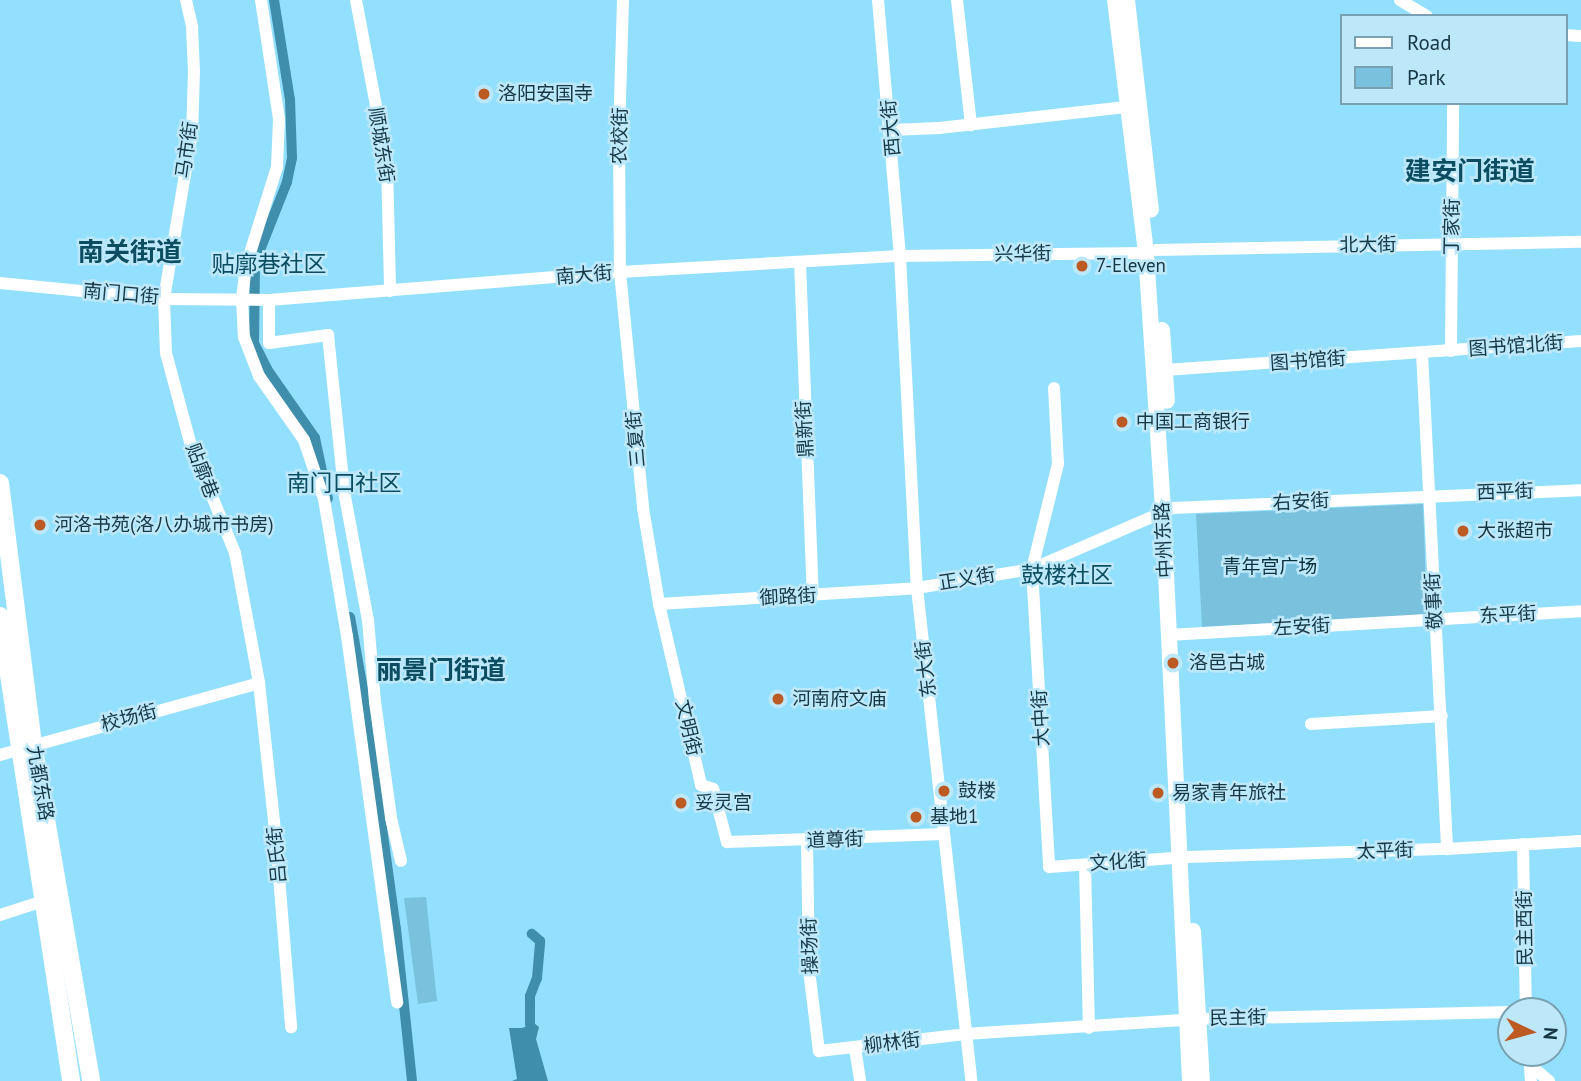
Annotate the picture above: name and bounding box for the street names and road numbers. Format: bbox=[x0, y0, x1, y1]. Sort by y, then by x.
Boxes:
street label: 西大街 bbox=[877, 99, 905, 157]
street label: 顺城东街 bbox=[364, 106, 398, 184]
street label: 农校街 bbox=[608, 107, 632, 165]
street label: 马市街 bbox=[172, 120, 202, 180]
street label: 丁家街 bbox=[1440, 198, 1464, 256]
street label: 北大街 bbox=[1339, 233, 1397, 257]
street label: 兴华街 bbox=[994, 242, 1052, 266]
street label: 南大街 bbox=[555, 261, 613, 289]
street label: 南门口街 bbox=[82, 279, 160, 309]
street label: 图书馆北街 bbox=[1468, 331, 1564, 361]
street label: 图书馆街 bbox=[1269, 347, 1347, 375]
street label: 鼎新街 bbox=[792, 400, 818, 458]
street label: 三复街 bbox=[622, 410, 650, 468]
street label: 贴廓巷 bbox=[181, 440, 223, 502]
street label: 西平街 bbox=[1476, 480, 1534, 504]
street label: 右安街 bbox=[1272, 489, 1330, 515]
street label: 中州东路 bbox=[1151, 501, 1177, 579]
street label: 正义街 bbox=[937, 563, 997, 595]
street label: 敬事街 bbox=[1421, 572, 1447, 630]
street label: 御路街 bbox=[759, 584, 817, 610]
street label: 东平街 bbox=[1479, 602, 1537, 628]
street label: 左安街 bbox=[1273, 614, 1331, 640]
street label: 东大街 bbox=[911, 639, 941, 699]
street label: 大中街 bbox=[1028, 689, 1054, 747]
street label: 文明街 bbox=[670, 698, 706, 758]
street label: 校场街 bbox=[99, 700, 159, 736]
street label: 九都东路 bbox=[22, 744, 58, 822]
street label: 吕氏街 bbox=[263, 826, 291, 884]
street label: 道尊街 bbox=[806, 828, 864, 852]
street label: 太平街 bbox=[1356, 839, 1414, 863]
street label: 文化街 bbox=[1089, 849, 1147, 875]
street label: 民主西街 bbox=[1513, 890, 1537, 966]
street label: 操场街 bbox=[798, 917, 822, 975]
street label: 民主街 bbox=[1209, 1006, 1267, 1030]
street label: 柳林街 bbox=[862, 1028, 922, 1058]

